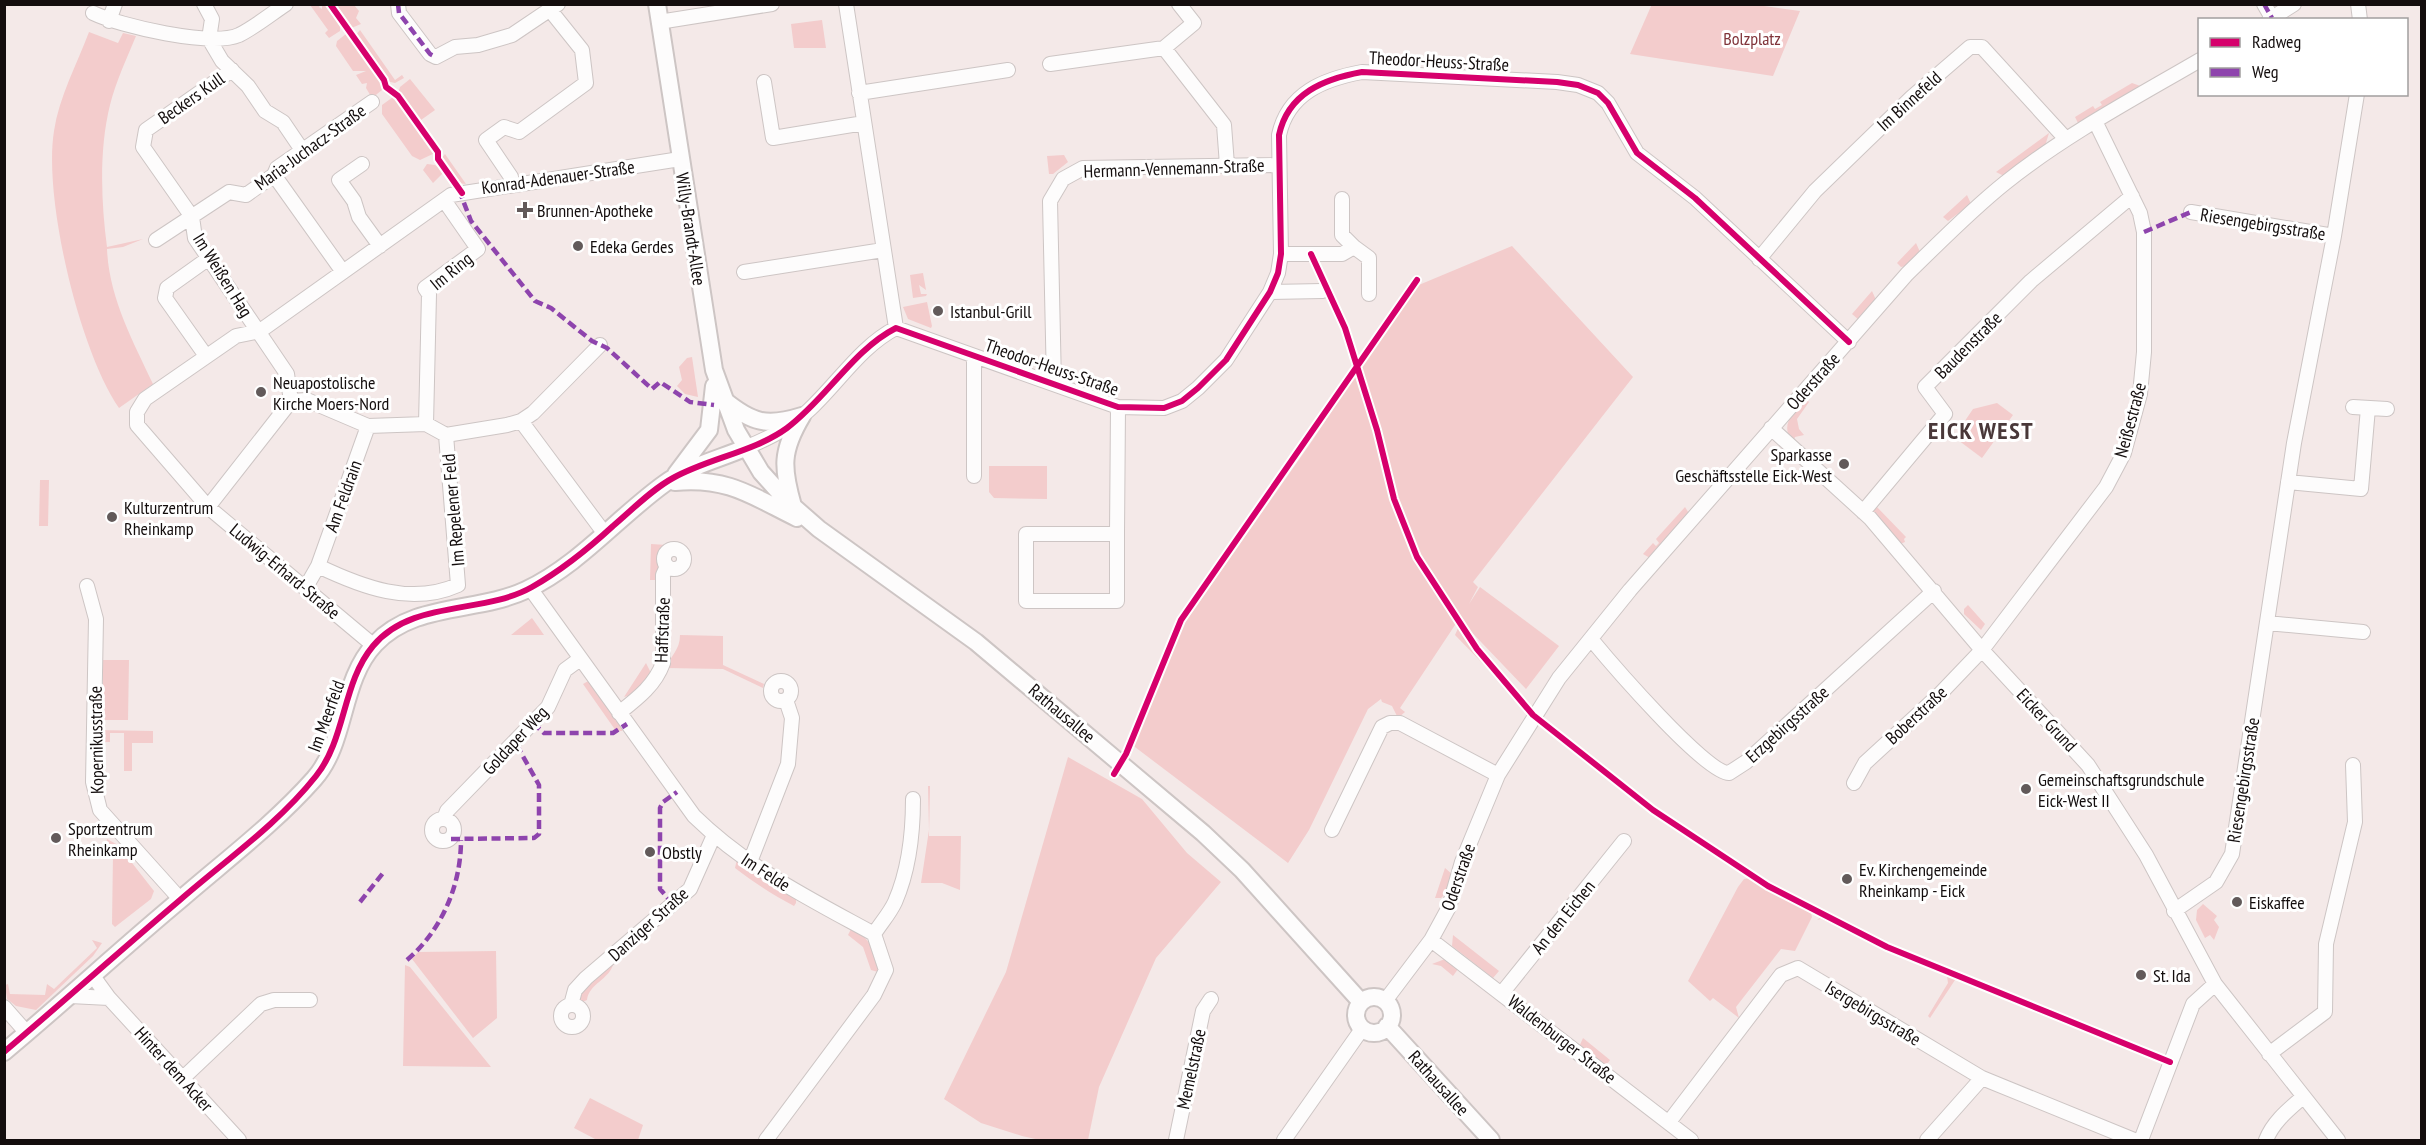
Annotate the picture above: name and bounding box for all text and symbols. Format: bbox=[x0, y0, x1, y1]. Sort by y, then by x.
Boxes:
legend bbox=[2198, 18, 2408, 96]
park label: Bolzplatz bbox=[1723, 27, 1781, 50]
text: Radweg bbox=[2252, 30, 2301, 53]
street label: Theodor-Heuss-Straße bbox=[1368, 46, 1510, 76]
text: Weg bbox=[2252, 60, 2279, 83]
street label: Beckers Kull bbox=[153, 66, 229, 129]
street label: Im Binnefeld bbox=[1872, 66, 1946, 136]
street label: Maria-Juchacz-Straße bbox=[250, 99, 370, 195]
street label: Hermann-Vennemann-Straße bbox=[1083, 153, 1265, 183]
street label: Konrad-Adenauer-Straße bbox=[480, 155, 636, 199]
street label: Willy-Brandt-Allee bbox=[671, 171, 711, 287]
place label: Brunnen-Apotheke bbox=[537, 199, 653, 222]
marker: Brunnen-Apotheke bbox=[518, 203, 532, 217]
street label: Riesengebirgsstraße bbox=[2199, 203, 2327, 245]
street label: Im Weißen Hag bbox=[188, 229, 258, 321]
place label: Edeka Gerdes bbox=[590, 235, 673, 258]
marker: Edeka Gerdes bbox=[571, 239, 585, 253]
street label: Im Ring bbox=[425, 247, 477, 295]
place label: Istanbul-Grill bbox=[950, 300, 1032, 323]
marker: Istanbul-Grill bbox=[931, 304, 945, 318]
street label: Baudenstraße bbox=[1929, 306, 2007, 384]
street label: Theodor-Heuss-Straße bbox=[982, 333, 1122, 401]
street label: Oderstraße bbox=[1781, 348, 1845, 414]
place label: Neuapostolische Kirche Moers-Nord bbox=[273, 371, 389, 415]
street label: Neißestraße bbox=[2109, 380, 2151, 460]
marker: Neuapostolische Kirche Moers-Nord bbox=[254, 385, 268, 399]
district label: EICK WEST bbox=[1928, 415, 2034, 446]
place label: Sparkasse Geschäftsstelle Eick-West bbox=[1675, 443, 1832, 487]
street label: Im Repelener Feld bbox=[437, 453, 469, 567]
street label: Am Feldrain bbox=[319, 457, 367, 535]
marker: Sparkasse Geschäftsstelle Eick-West bbox=[1837, 457, 1851, 471]
place label: Kulturzentrum Rheinkamp bbox=[124, 496, 213, 540]
marker: Kulturzentrum Rheinkamp bbox=[105, 510, 119, 524]
street label: Ludwig-Erhard-Straße bbox=[225, 518, 345, 624]
street label: Haffstraße bbox=[649, 597, 675, 663]
street label: Im Meerfeld bbox=[302, 677, 350, 755]
street label: Rathausallee bbox=[1024, 678, 1100, 748]
street label: Erzgebirgsstraße bbox=[1741, 681, 1833, 767]
street label: Boberstraße bbox=[1880, 681, 1952, 749]
street label: Eicker Grund bbox=[2012, 684, 2082, 756]
street label: Kopernikusstraße bbox=[84, 686, 108, 794]
street label: Goldaper Weg bbox=[477, 701, 553, 779]
street label: Riesengebirgsstraße bbox=[2222, 716, 2264, 844]
place label: Gemeinschaftsgrundschule Eick-West II bbox=[2038, 768, 2204, 812]
marker: Gemeinschaftsgrundschule Eick-West II bbox=[2019, 782, 2033, 796]
place label: Sportzentrum Rheinkamp bbox=[68, 817, 153, 861]
marker: Sportzentrum Rheinkamp bbox=[49, 831, 63, 845]
street label: Oderstraße bbox=[1436, 840, 1480, 914]
place label: Obstly bbox=[662, 841, 702, 864]
marker: Obstly bbox=[643, 845, 657, 859]
street label: Im Felde bbox=[737, 848, 795, 896]
place label: Ev. Kirchengemeinde Rheinkamp - Eick bbox=[1859, 858, 1987, 902]
marker: Ev. Kirchengemeinde Rheinkamp - Eick bbox=[1840, 872, 1854, 886]
street label: An den Eichen bbox=[1526, 875, 1600, 959]
street label: Danziger Straße bbox=[603, 882, 693, 966]
place label: Eiskaffee bbox=[2249, 891, 2305, 914]
marker: Eiskaffee bbox=[2230, 895, 2244, 909]
place label: St. Ida bbox=[2153, 964, 2191, 987]
marker: St. Ida bbox=[2134, 968, 2148, 982]
street label: Isergebirgsstraße bbox=[1821, 975, 1925, 1051]
street label: Waldenburger Straße bbox=[1503, 989, 1621, 1089]
street label: Hinter dem Acker bbox=[130, 1022, 218, 1116]
street label: Memelstraße bbox=[1171, 1027, 1211, 1111]
street label: Rathausallee bbox=[1404, 1046, 1474, 1120]

